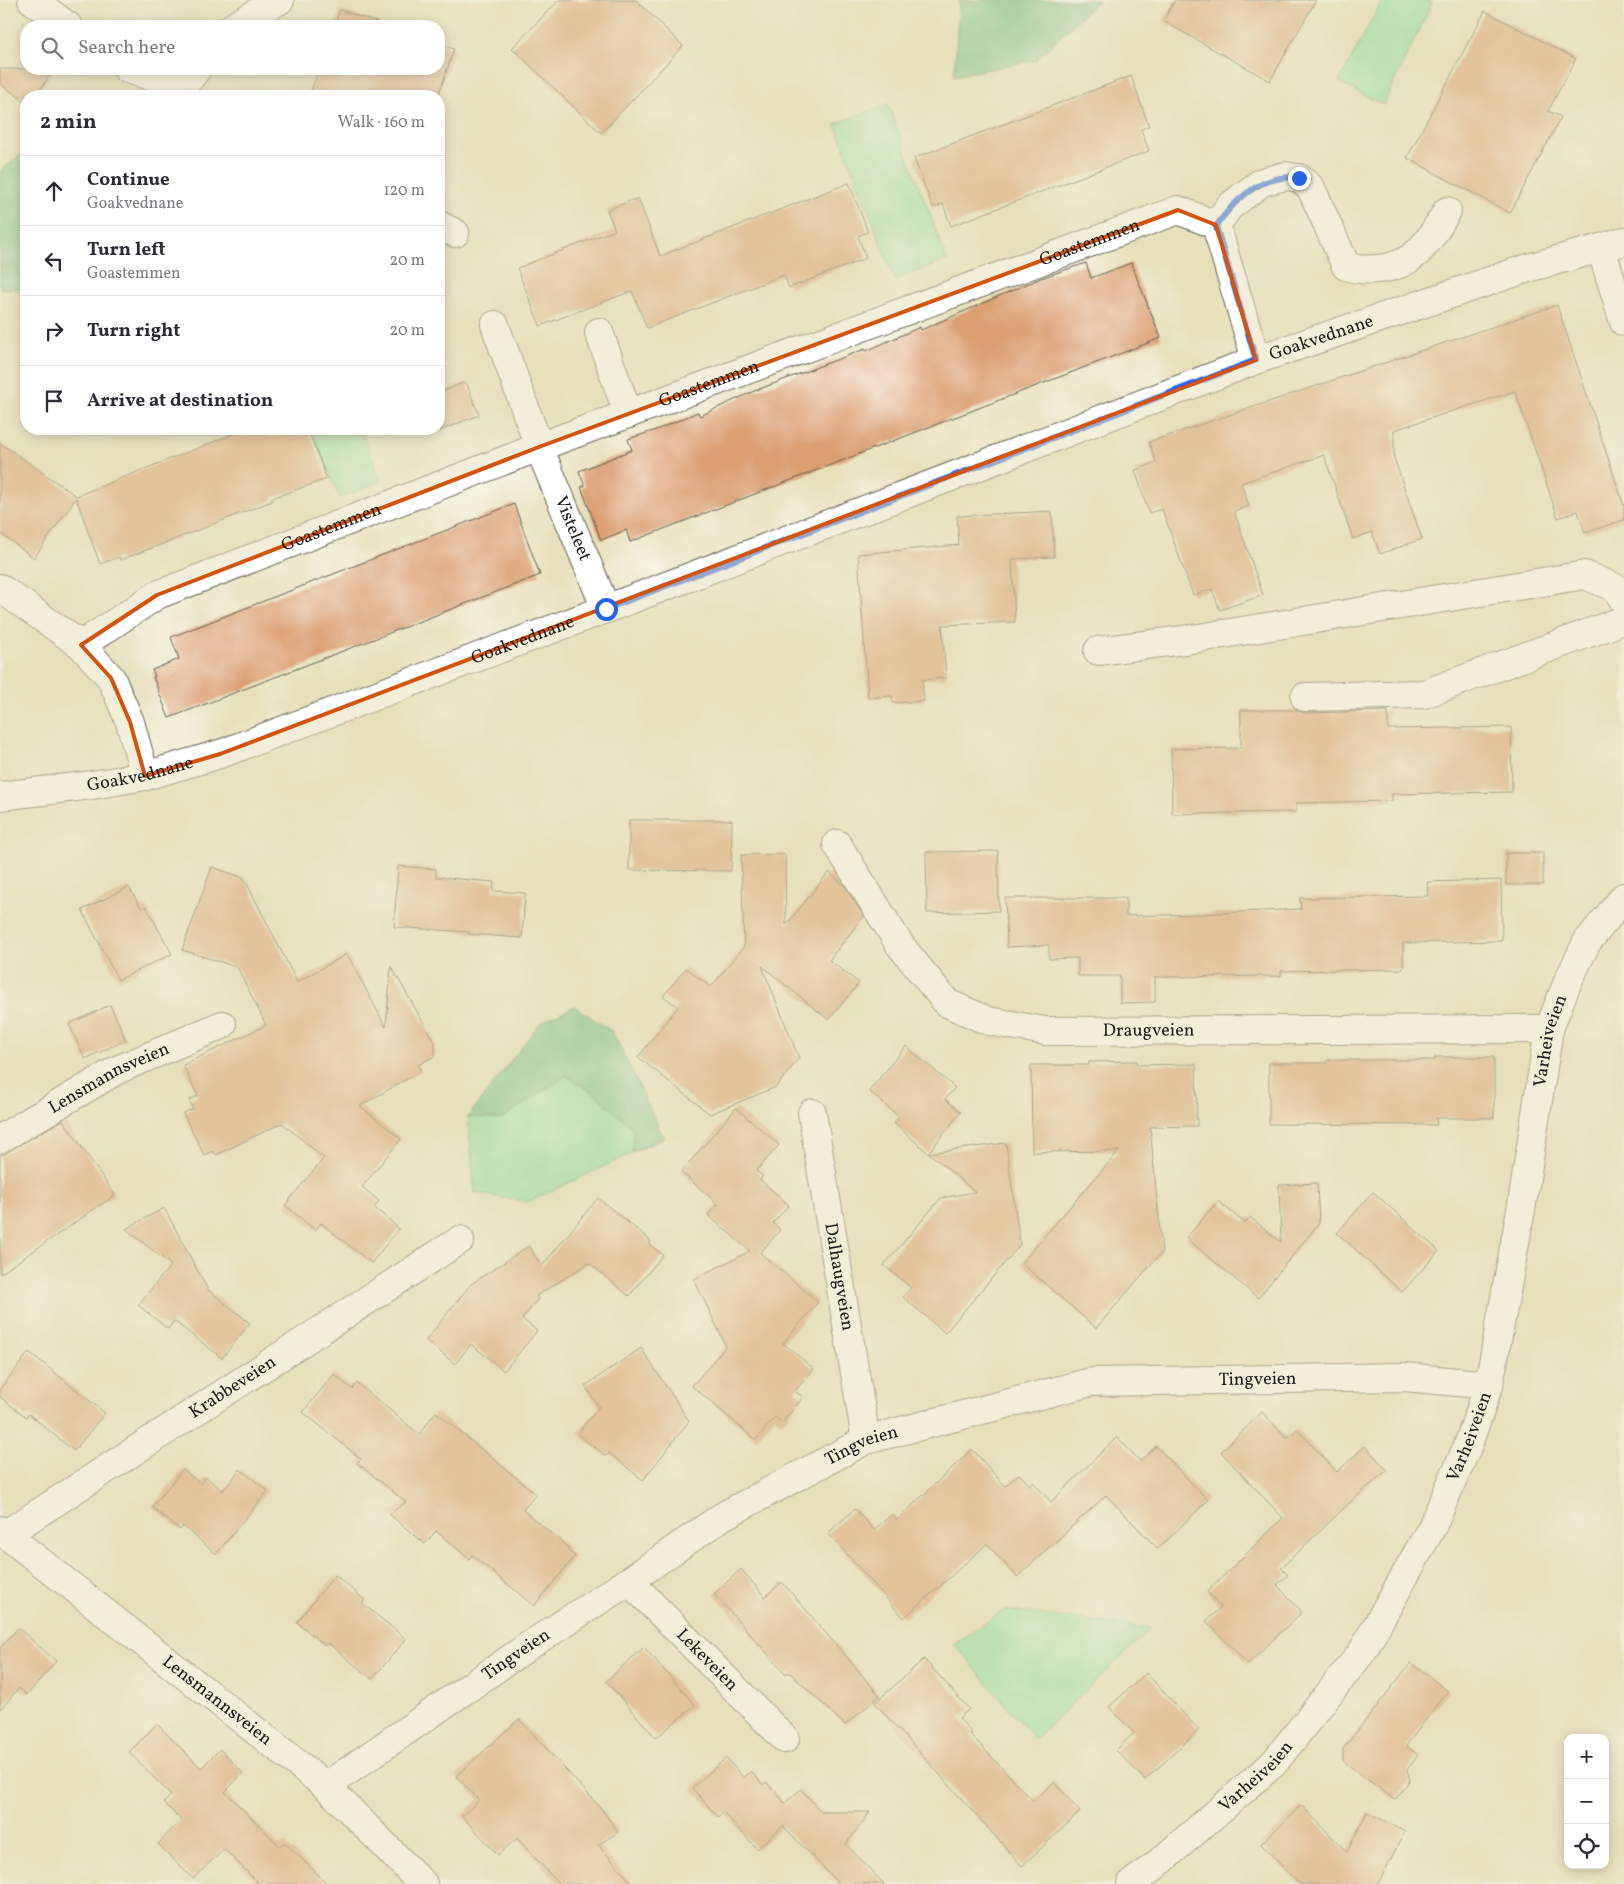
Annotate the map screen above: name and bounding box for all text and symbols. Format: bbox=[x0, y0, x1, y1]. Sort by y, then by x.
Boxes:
search box bbox=[20, 20, 445, 75]
icon: search bbox=[38, 34, 66, 62]
text: Search here bbox=[78, 35, 175, 61]
text: 2 min bbox=[40, 108, 97, 137]
text: Walk · 160 m bbox=[338, 112, 425, 134]
text: Continue bbox=[87, 167, 170, 193]
route end bbox=[1288, 167, 1311, 190]
icon: ahead bbox=[40, 177, 68, 205]
text: 120 m bbox=[383, 180, 425, 202]
text: Goakvednane bbox=[87, 193, 183, 215]
street label: Goastemmen bbox=[1036, 213, 1144, 273]
text: Turn left bbox=[87, 237, 166, 263]
icon: left bbox=[40, 247, 68, 275]
text: 20 m bbox=[390, 250, 425, 272]
text: Goastemmen bbox=[87, 263, 181, 285]
street label: Goakvednane bbox=[1266, 309, 1377, 367]
icon: right bbox=[40, 317, 68, 345]
text: Turn right bbox=[87, 318, 180, 344]
text: 20 m bbox=[390, 320, 425, 342]
street label: Goastemmen bbox=[655, 354, 763, 414]
icon: arrive bbox=[40, 387, 68, 415]
text: Arrive at destination bbox=[87, 388, 273, 414]
street label: Visteleet bbox=[548, 492, 597, 565]
street label: Goastemmen bbox=[278, 497, 385, 558]
route start bbox=[595, 598, 618, 621]
street label: Goakvednane bbox=[468, 609, 578, 671]
street label: Goakvednane bbox=[85, 750, 196, 798]
street label: Varheiveien bbox=[1528, 991, 1574, 1089]
street label: Draugveien bbox=[1103, 1018, 1195, 1043]
street label: Lensmannsveien bbox=[44, 1036, 174, 1120]
street label: Dalhaugveien bbox=[818, 1221, 860, 1333]
street label: Krabbeveien bbox=[184, 1350, 281, 1425]
street label: Tingveien bbox=[1219, 1366, 1297, 1392]
street label: Varheiveien bbox=[1441, 1388, 1498, 1486]
street label: Tingveien bbox=[820, 1420, 901, 1472]
street label: Tingveien bbox=[477, 1623, 555, 1687]
street label: Lekeveien bbox=[670, 1623, 744, 1697]
street label: Lensmannsveien bbox=[157, 1649, 277, 1752]
map controls bbox=[1564, 1734, 1609, 1869]
button: + bbox=[1564, 1734, 1609, 1779]
street label: Varheiveien bbox=[1213, 1735, 1299, 1818]
button: − bbox=[1564, 1779, 1609, 1824]
button: locate bbox=[1564, 1824, 1609, 1869]

